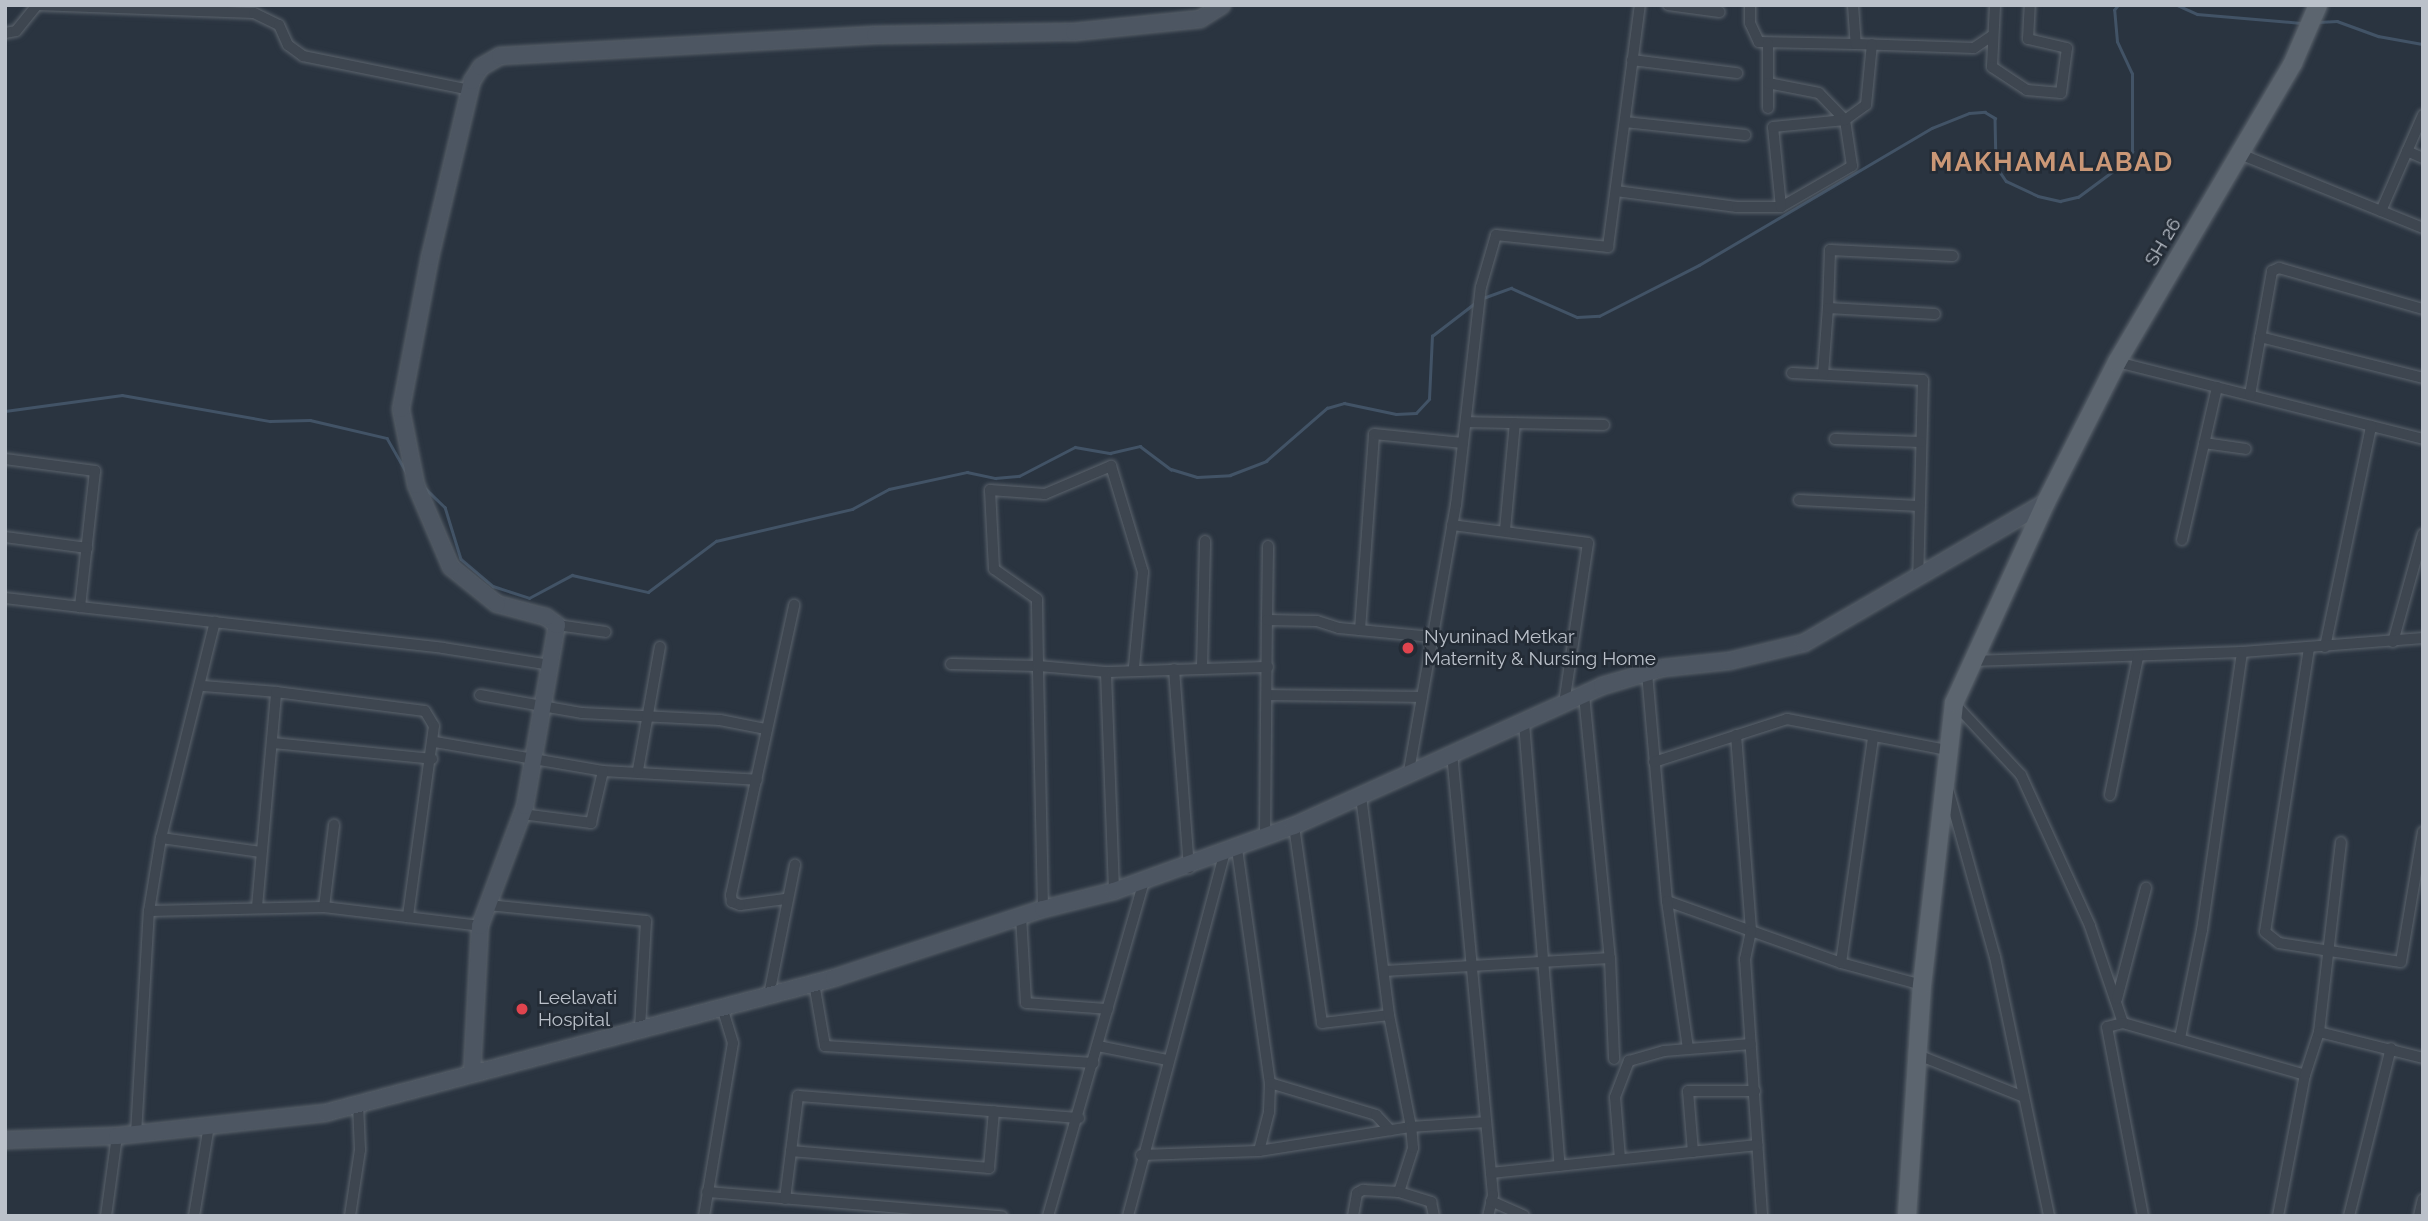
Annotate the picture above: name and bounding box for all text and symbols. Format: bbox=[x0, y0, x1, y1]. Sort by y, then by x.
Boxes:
district label: MAKHAMALABAD bbox=[1931, 147, 2173, 179]
street label: SH 26 bbox=[2140, 214, 2186, 270]
place label: Nyuninad Metkar Maternity & Nursing Home bbox=[1424, 626, 1656, 670]
marker: Nyuninad Metkar Maternity & Nursing Home bbox=[1398, 638, 1418, 658]
place label: Leelavati Hospital bbox=[538, 987, 617, 1031]
marker: Leelavati Hospital bbox=[512, 999, 532, 1019]

